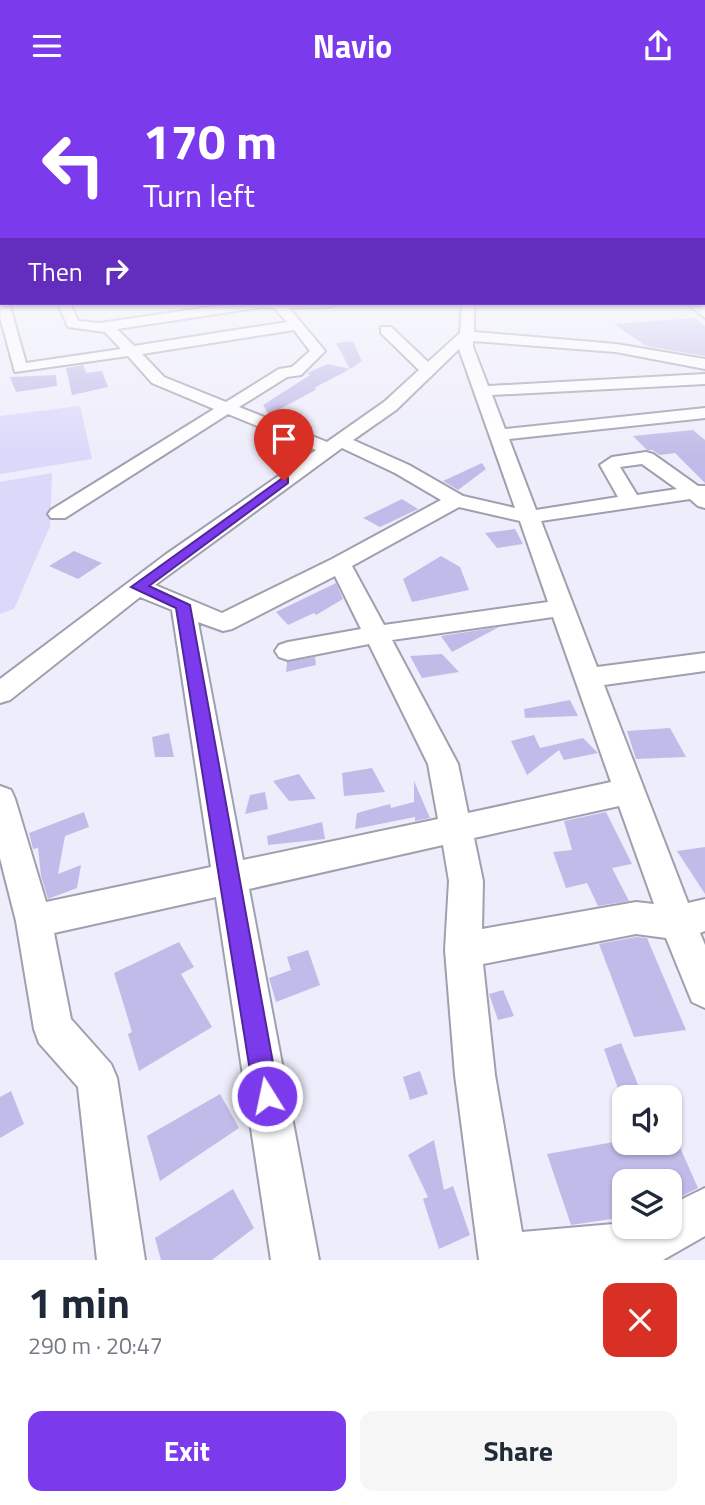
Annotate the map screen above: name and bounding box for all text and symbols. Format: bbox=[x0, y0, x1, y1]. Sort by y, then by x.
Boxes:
text: Navio bbox=[313, 22, 392, 70]
icon: menu bbox=[28, 27, 66, 65]
icon: share bbox=[639, 27, 677, 65]
text: 170 m bbox=[143, 103, 277, 178]
icon: left bbox=[28, 119, 119, 210]
text: Turn left bbox=[143, 171, 255, 219]
text: Then bbox=[28, 252, 83, 291]
icon: right bbox=[97, 252, 135, 290]
pin bbox=[254, 409, 314, 481]
icon: arrive bbox=[265, 420, 303, 458]
position arrow bbox=[230, 1059, 304, 1133]
map controls bbox=[612, 1085, 682, 1239]
button: sound bbox=[612, 1085, 682, 1155]
button: layers bbox=[612, 1169, 682, 1239]
text: 1 min bbox=[28, 1270, 130, 1334]
button: close bbox=[603, 1283, 677, 1357]
text: 290 m · 20:47 bbox=[28, 1328, 163, 1363]
button: Exit bbox=[28, 1411, 346, 1491]
button: Share bbox=[360, 1411, 677, 1491]

